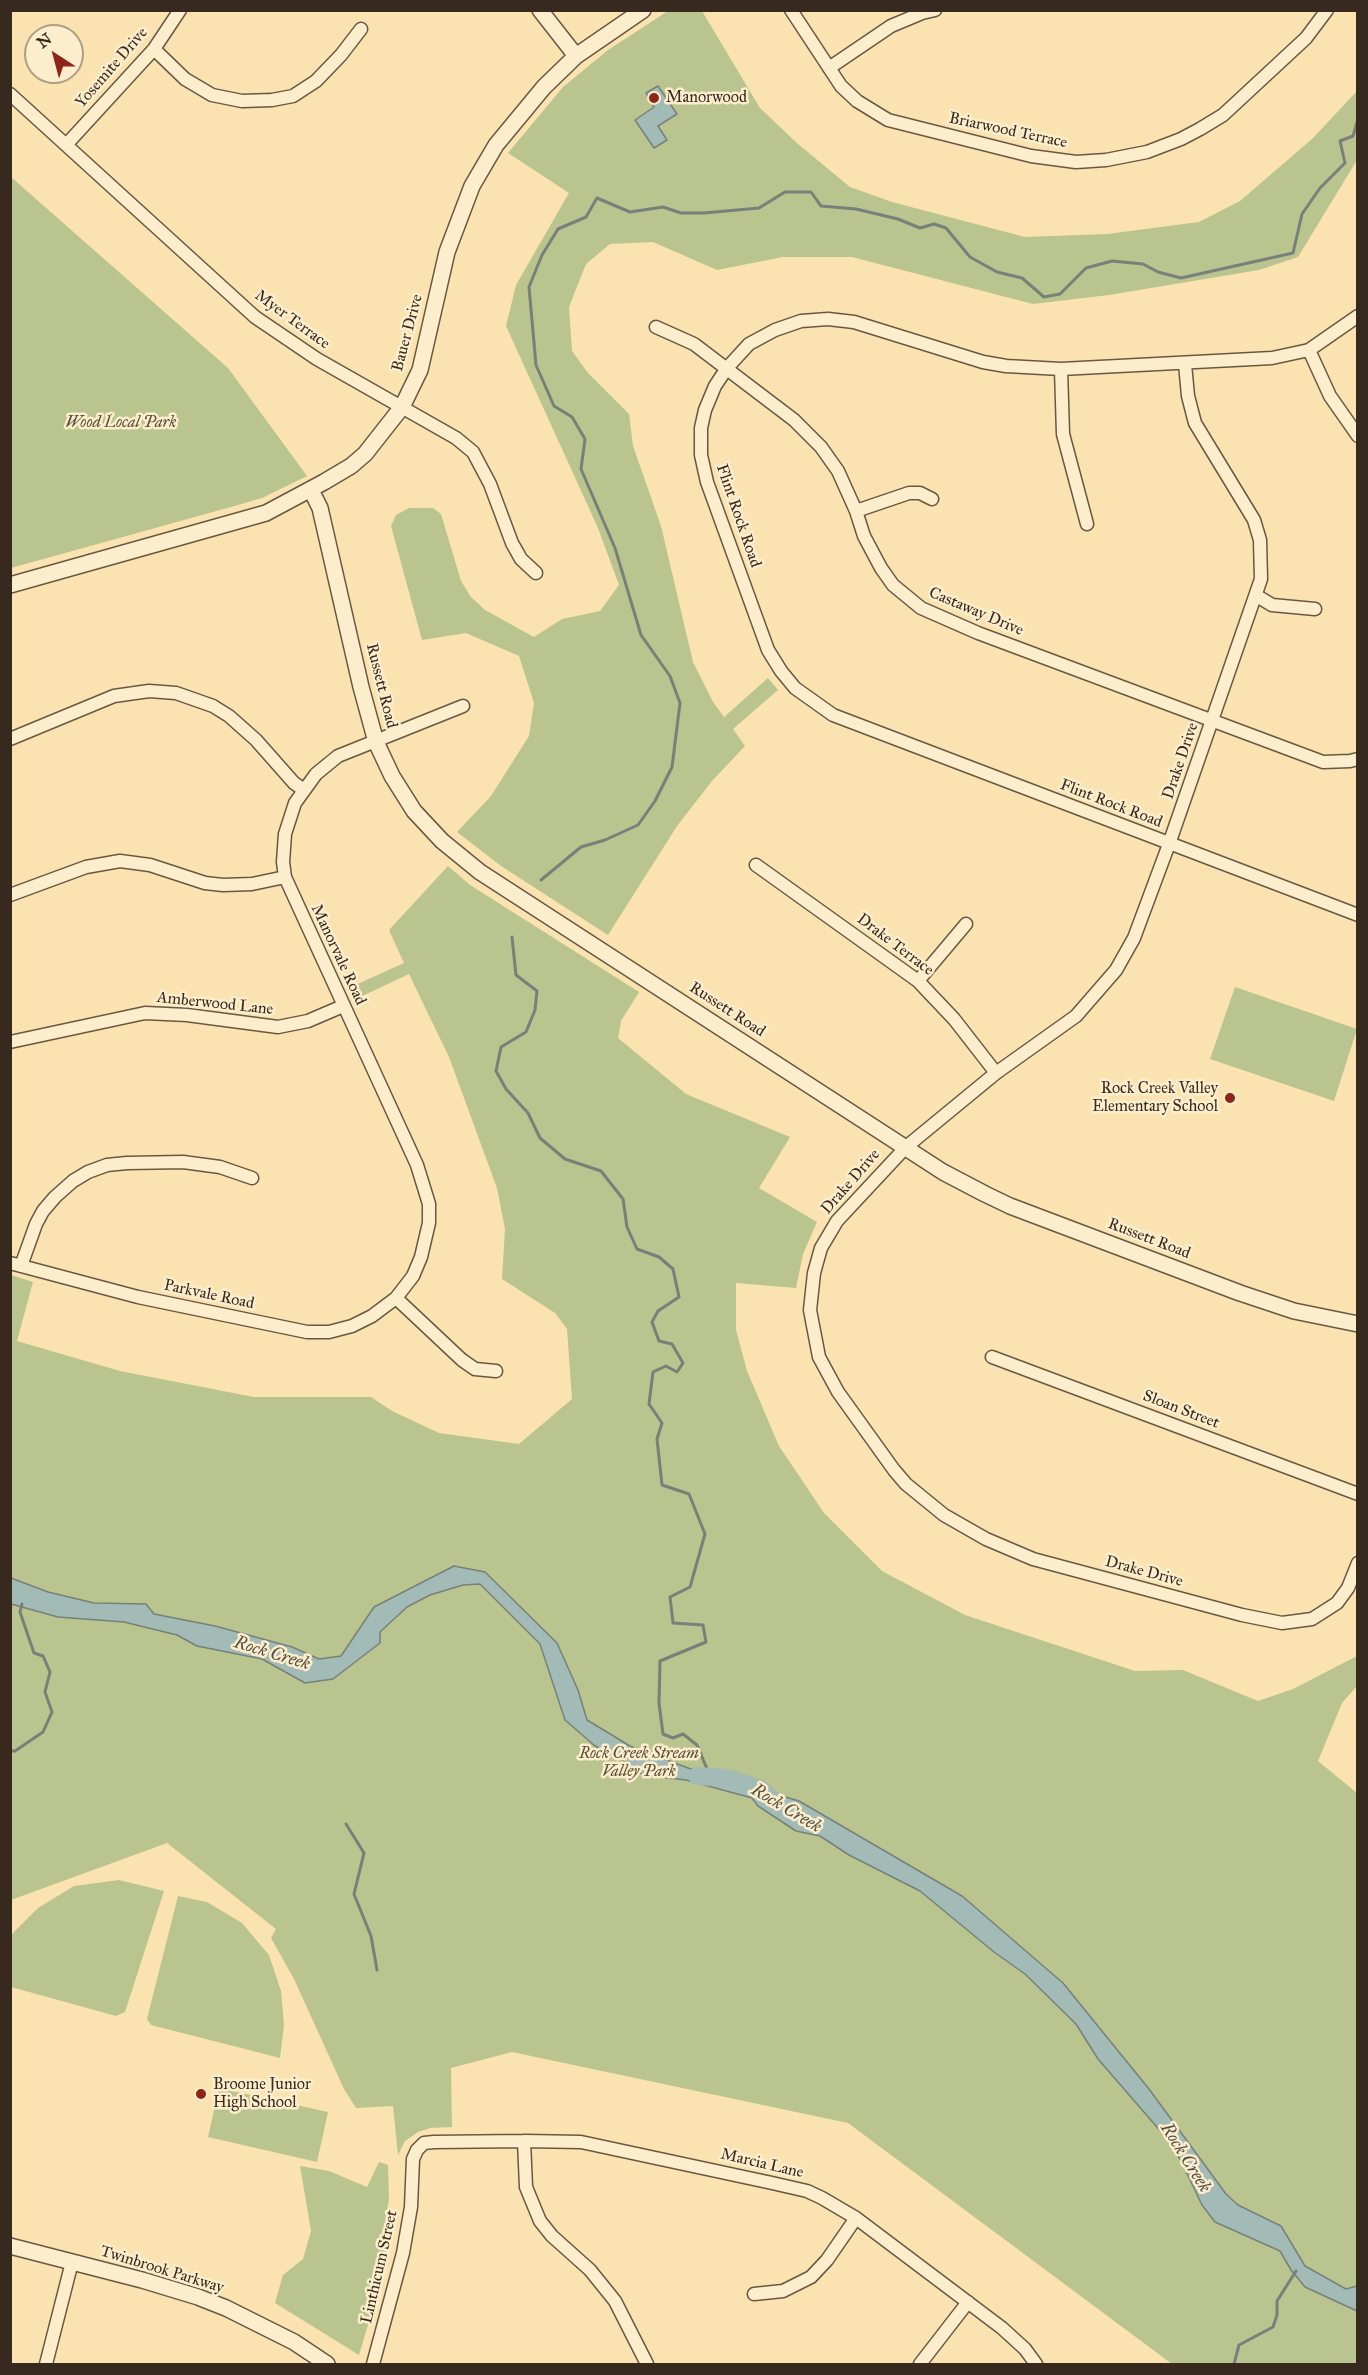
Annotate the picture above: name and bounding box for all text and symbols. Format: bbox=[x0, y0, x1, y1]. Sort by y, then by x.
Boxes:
north arrow bbox=[24, 24, 84, 84]
street label: Yosemite Drive bbox=[72, 24, 152, 112]
text: N bbox=[33, 29, 55, 52]
place label: Manorwood bbox=[666, 88, 747, 108]
marker: Manorwood bbox=[647, 91, 661, 105]
street label: Briarwood Terrace bbox=[947, 109, 1069, 153]
street label: Myer Terrace bbox=[251, 286, 333, 354]
street label: Bauer Drive bbox=[389, 292, 427, 374]
park label: Wood Local Park bbox=[66, 413, 176, 433]
street label: Flint Rock Road bbox=[711, 462, 765, 570]
street label: Castaway Drive bbox=[926, 583, 1026, 641]
street label: Russett Road bbox=[361, 642, 401, 730]
street label: Drake Drive bbox=[1159, 720, 1203, 802]
street label: Flint Rock Road bbox=[1057, 776, 1165, 832]
street label: Manorvale Road bbox=[306, 901, 370, 1009]
street label: Drake Terrace bbox=[853, 910, 937, 980]
street label: Russett Road bbox=[685, 978, 769, 1042]
street label: Amberwood Lane bbox=[156, 988, 274, 1020]
place label: Rock Creek Valley Elementary School bbox=[1092, 1079, 1218, 1117]
marker: Rock Creek Valley Elementary School bbox=[1223, 1091, 1237, 1105]
street label: Drake Drive bbox=[818, 1146, 884, 1218]
street label: Russett Road bbox=[1105, 1214, 1193, 1264]
street label: Parkvale Road bbox=[162, 1276, 256, 1314]
street label: Sloan Street bbox=[1140, 1387, 1222, 1433]
street label: Drake Drive bbox=[1103, 1552, 1185, 1592]
water label: Rock Creek bbox=[231, 1632, 313, 1676]
park label: Rock Creek Stream Valley Park bbox=[579, 1744, 699, 1782]
water label: Rock Creek bbox=[747, 1780, 825, 1838]
place label: Broome Junior High School bbox=[213, 2075, 311, 2113]
marker: Broome Junior High School bbox=[194, 2087, 208, 2101]
water label: Rock Creek bbox=[1155, 2119, 1215, 2197]
street label: Marcia Lane bbox=[719, 2145, 805, 2183]
street label: Linthicum Street bbox=[358, 2209, 402, 2325]
street label: Twinbrook Parkway bbox=[98, 2242, 226, 2298]

